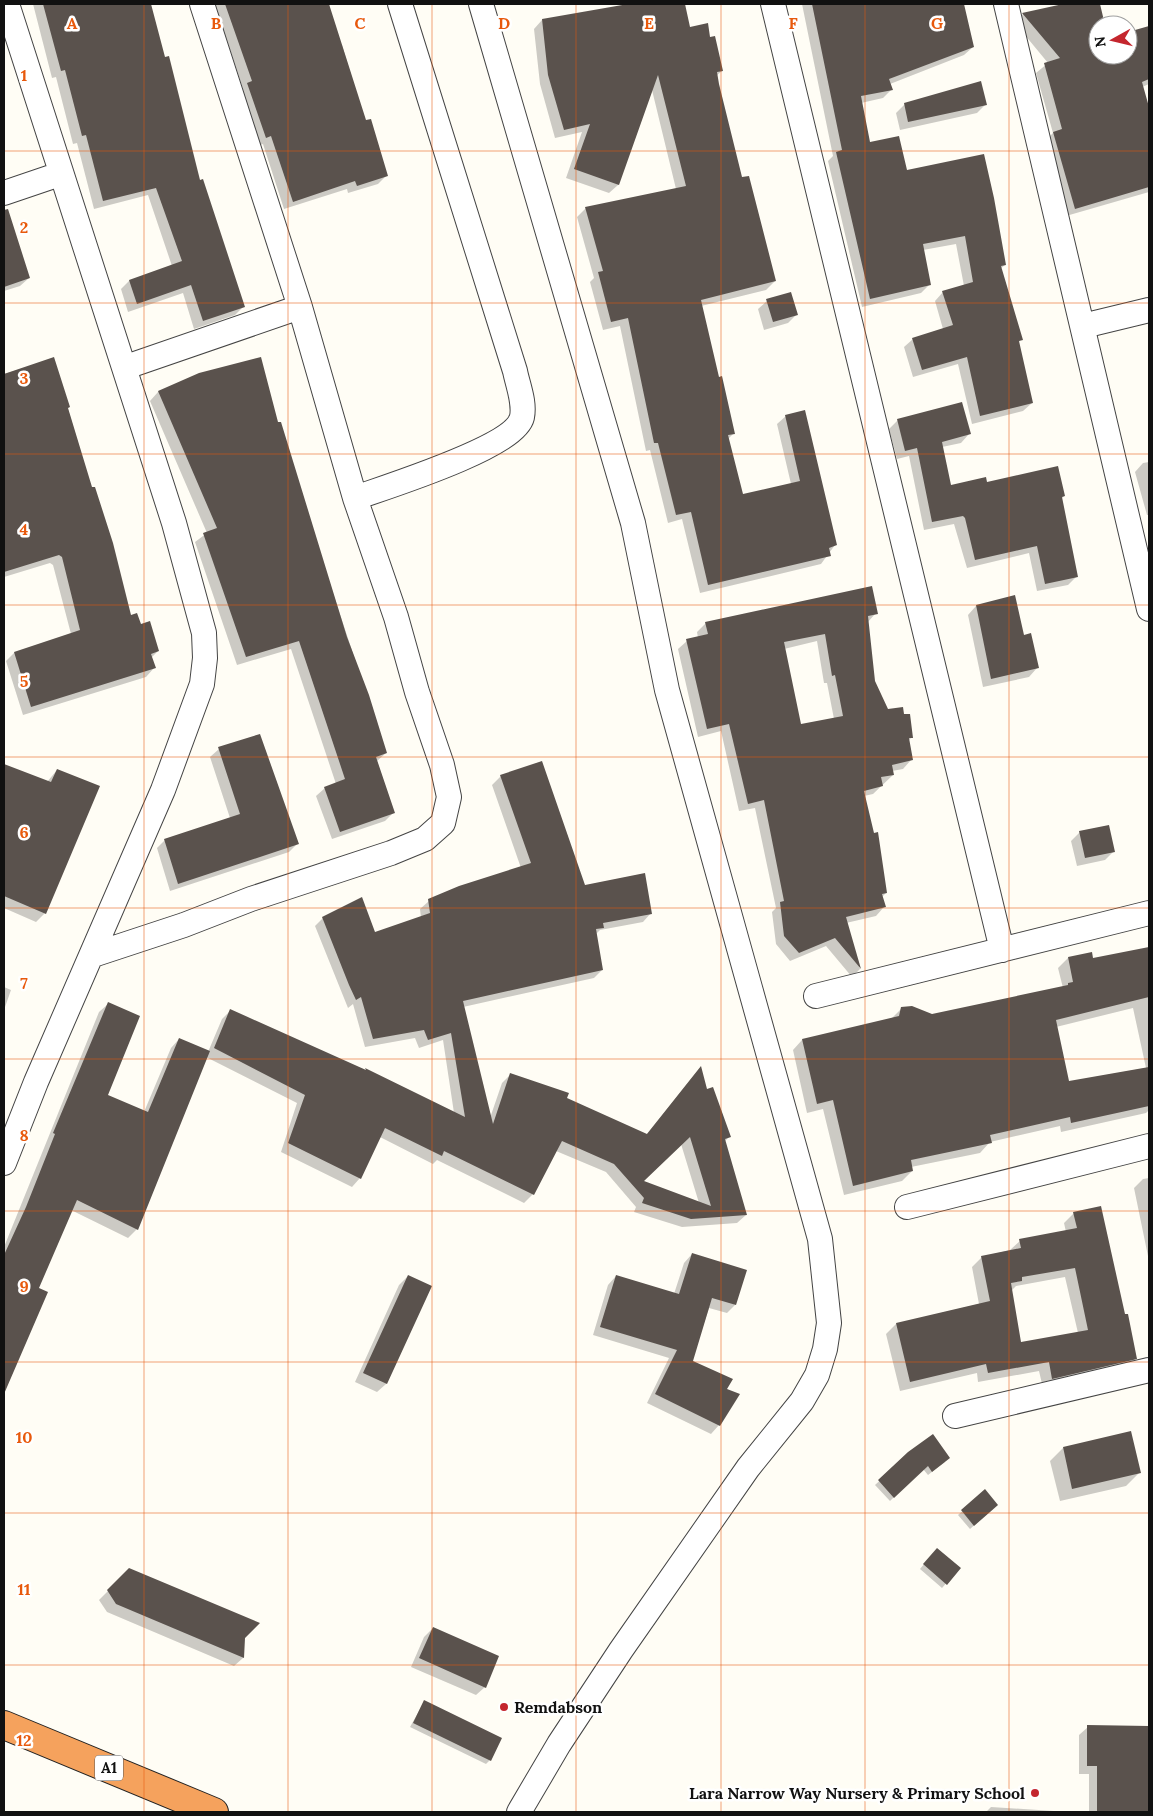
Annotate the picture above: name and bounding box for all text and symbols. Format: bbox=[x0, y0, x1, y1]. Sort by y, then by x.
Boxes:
text: A bbox=[67, 13, 78, 33]
text: B bbox=[211, 13, 222, 33]
text: C bbox=[354, 13, 366, 33]
text: D bbox=[498, 13, 510, 33]
text: E bbox=[644, 13, 654, 33]
text: F bbox=[788, 13, 798, 33]
text: G bbox=[931, 13, 943, 33]
north arrow bbox=[1088, 15, 1138, 65]
text: N bbox=[1090, 35, 1110, 48]
text: 1 bbox=[21, 65, 27, 85]
text: 2 bbox=[20, 217, 28, 237]
text: 3 bbox=[20, 368, 29, 388]
text: 4 bbox=[20, 519, 29, 539]
text: 5 bbox=[20, 671, 29, 691]
text: 6 bbox=[19, 822, 29, 842]
text: 7 bbox=[20, 973, 28, 993]
text: 8 bbox=[19, 1125, 29, 1145]
text: 9 bbox=[19, 1276, 29, 1296]
text: 10 bbox=[16, 1427, 32, 1447]
text: 11 bbox=[18, 1579, 31, 1599]
place label: Remdabson bbox=[514, 1697, 602, 1717]
marker: Remdabson bbox=[498, 1701, 510, 1713]
text: 12 bbox=[16, 1730, 32, 1750]
road number: A1 bbox=[95, 1756, 123, 1780]
place label: Lara Narrow Way Nursery & Primary School bbox=[689, 1783, 1025, 1803]
marker: Lara Narrow Way Nursery & Primary School bbox=[1029, 1787, 1041, 1799]

